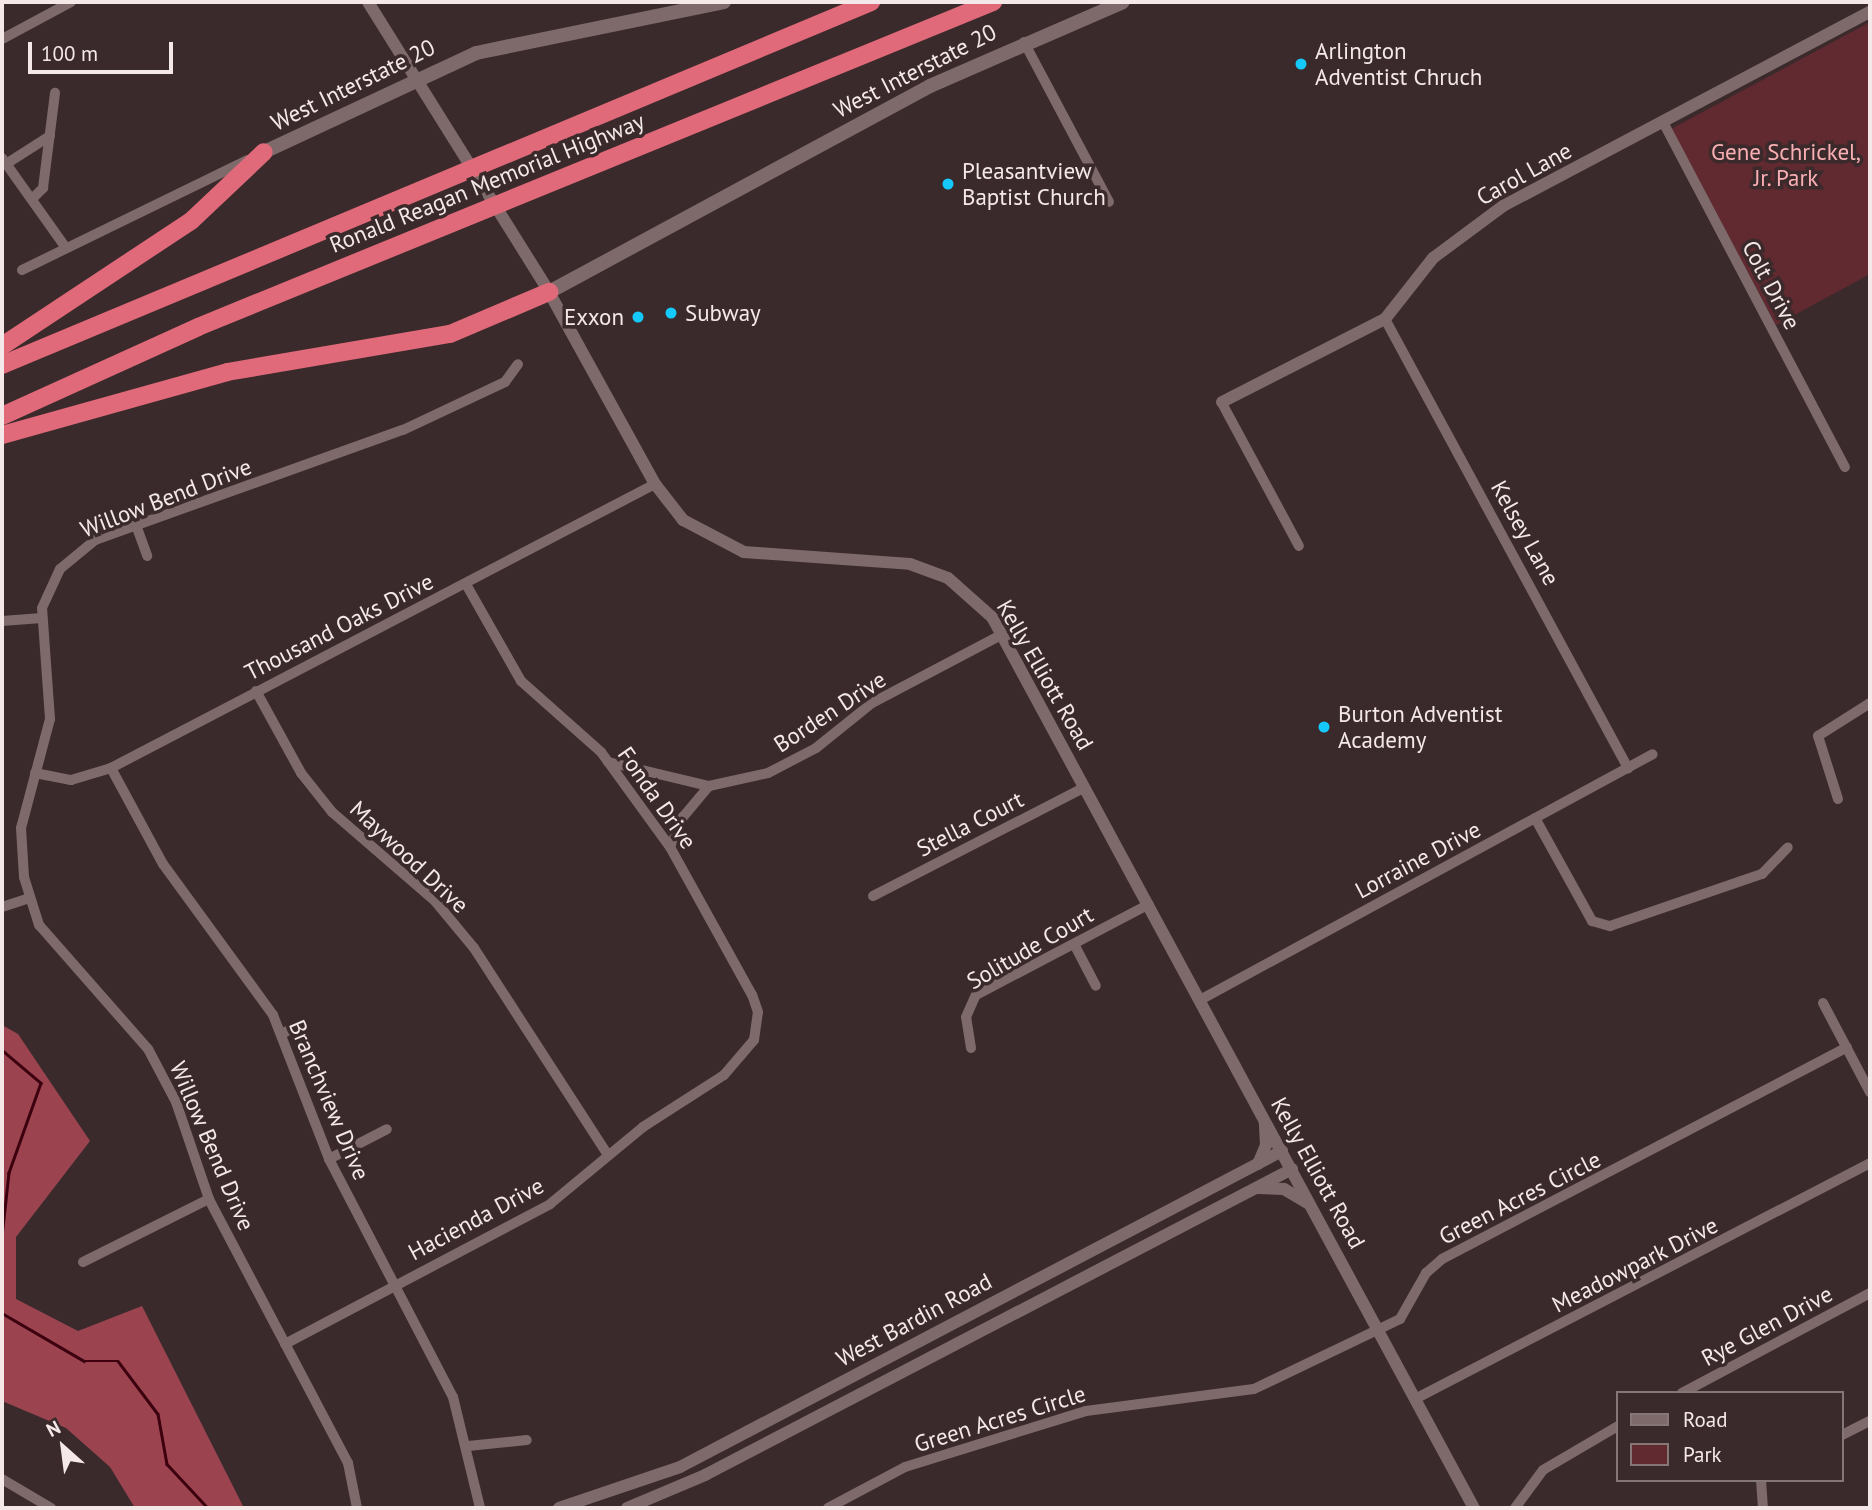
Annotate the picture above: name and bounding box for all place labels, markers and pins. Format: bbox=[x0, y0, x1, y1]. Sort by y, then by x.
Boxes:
place label: Arlington Adventist Chruch bbox=[1315, 37, 1482, 91]
marker: Arlington Adventist Chruch bbox=[1293, 56, 1309, 72]
place label: Pleasantview Baptist Church bbox=[962, 157, 1106, 211]
marker: Pleasantview Baptist Church bbox=[940, 176, 956, 192]
place label: Subway bbox=[685, 299, 761, 327]
place label: Exxon bbox=[564, 303, 624, 331]
marker: Subway bbox=[663, 305, 679, 321]
marker: Exxon bbox=[630, 309, 646, 325]
place label: Burton Adventist Academy bbox=[1338, 700, 1503, 754]
marker: Burton Adventist Academy bbox=[1316, 719, 1332, 735]

